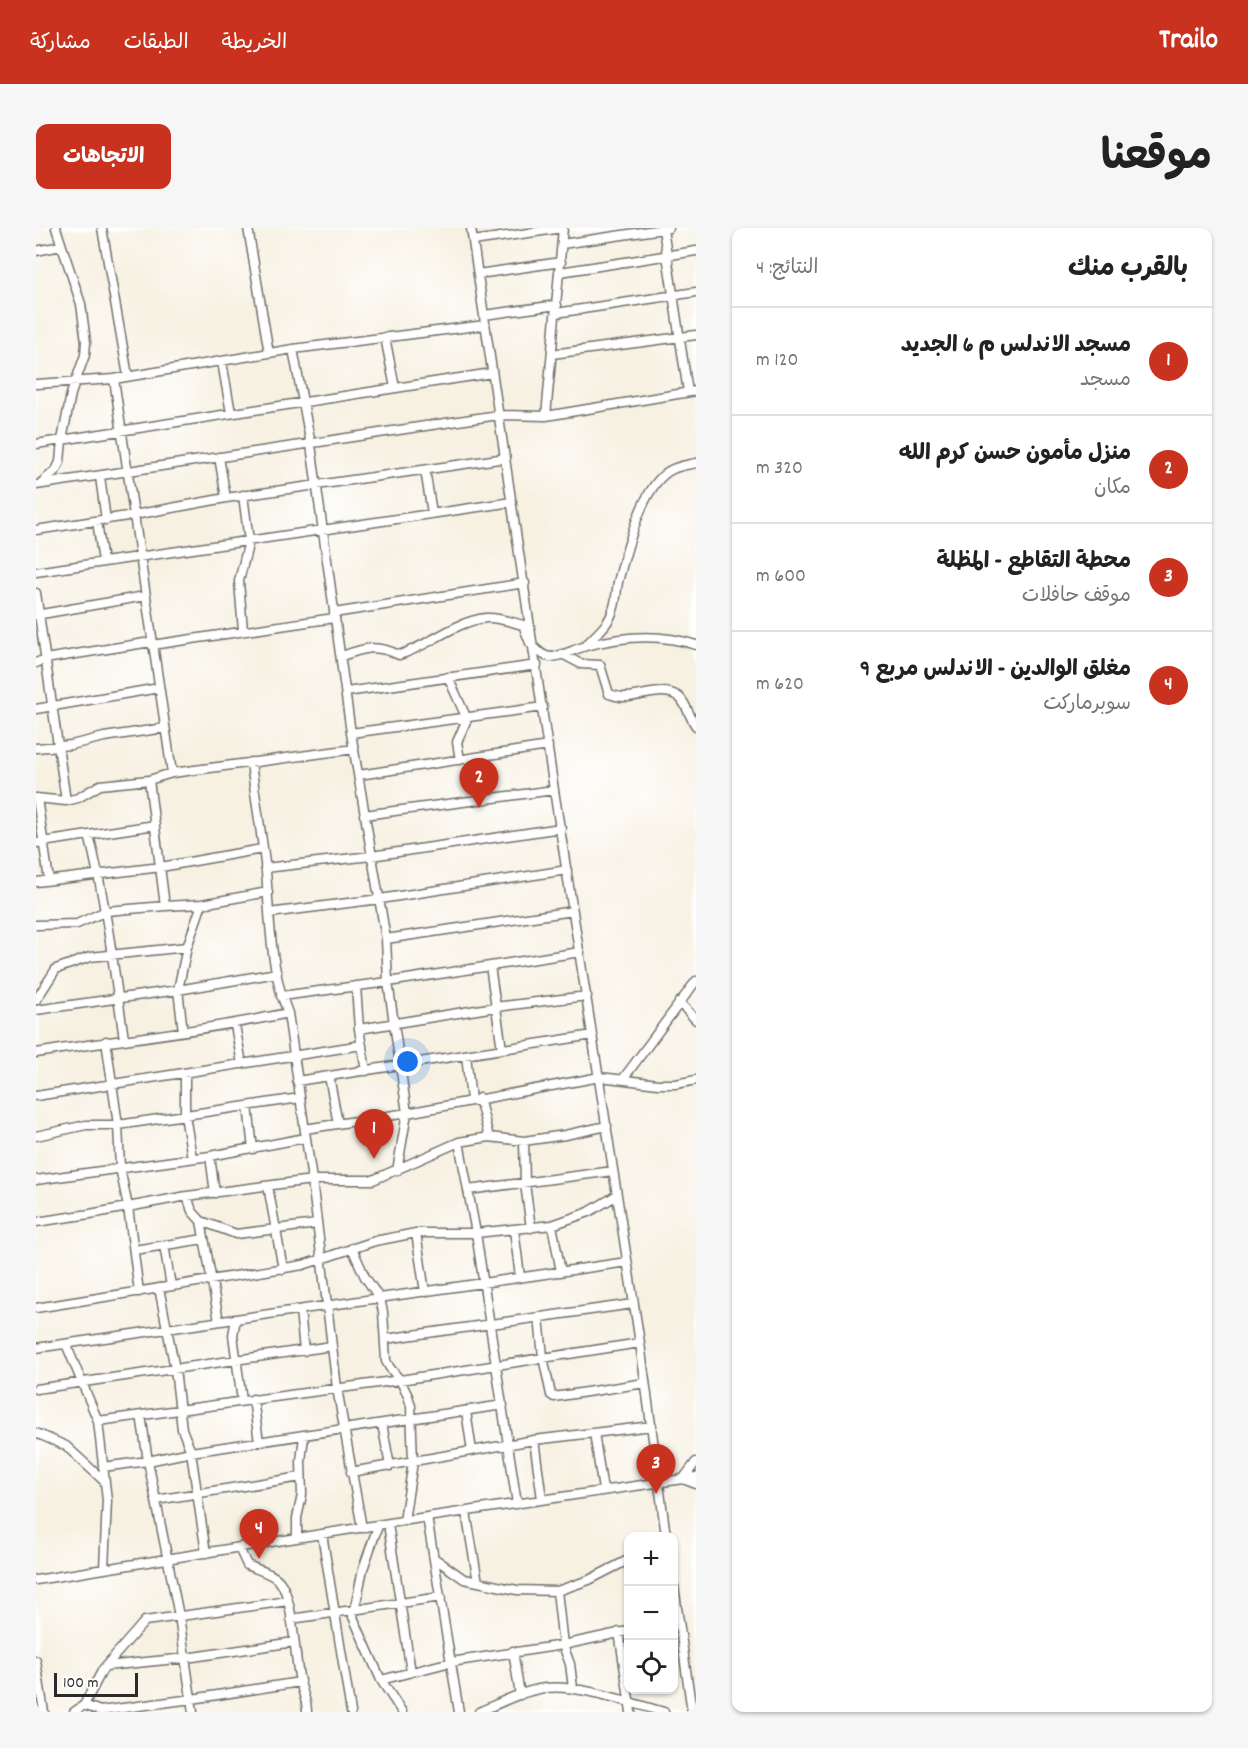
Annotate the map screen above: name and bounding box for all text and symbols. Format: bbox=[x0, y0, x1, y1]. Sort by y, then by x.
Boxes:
text: Trailo bbox=[1159, 22, 1218, 62]
text: مشاركة bbox=[30, 29, 91, 59]
text: الطبقات bbox=[124, 29, 189, 59]
text: الخريطة bbox=[222, 29, 287, 59]
button: الاتجاهات bbox=[36, 124, 171, 189]
text: موقعنا bbox=[1101, 130, 1212, 190]
text: بالقرب منك bbox=[1068, 251, 1188, 288]
text: النتائج: 4 bbox=[756, 255, 818, 283]
text: مسجد الاندلس م 6 الجديد bbox=[901, 331, 1131, 362]
text: 120 m bbox=[756, 347, 798, 375]
text: 1 bbox=[1166, 347, 1171, 375]
text: مسجد bbox=[1080, 367, 1131, 395]
text: منزل مأمون حسن كرم الله bbox=[899, 439, 1131, 470]
text: 320 m bbox=[756, 455, 803, 483]
text: 2 bbox=[1164, 455, 1173, 483]
text: مكان bbox=[1094, 475, 1131, 503]
text: محطة التقاطع - المظلة bbox=[937, 547, 1131, 578]
text: 600 m bbox=[756, 563, 806, 591]
text: 3 bbox=[1164, 563, 1173, 591]
text: موقف حافلات bbox=[1022, 583, 1131, 611]
text: مغلق الوالدين - الاندلس مربع 9 bbox=[860, 655, 1131, 686]
text: 620 m bbox=[756, 671, 804, 699]
text: 4 bbox=[1164, 671, 1173, 699]
text: سوبرماركت bbox=[1043, 691, 1131, 719]
pin: 2 bbox=[460, 758, 498, 808]
your location bbox=[393, 1047, 422, 1076]
pin: 1 bbox=[354, 1110, 394, 1159]
pin: 3 bbox=[636, 1444, 676, 1494]
pin: 4 bbox=[240, 1510, 278, 1559]
map controls bbox=[624, 1532, 678, 1694]
button: + bbox=[624, 1532, 678, 1586]
button: − bbox=[624, 1586, 678, 1640]
button: locate bbox=[624, 1640, 678, 1694]
scale bar bbox=[54, 1670, 138, 1698]
text: 100 m bbox=[63, 1672, 99, 1695]

